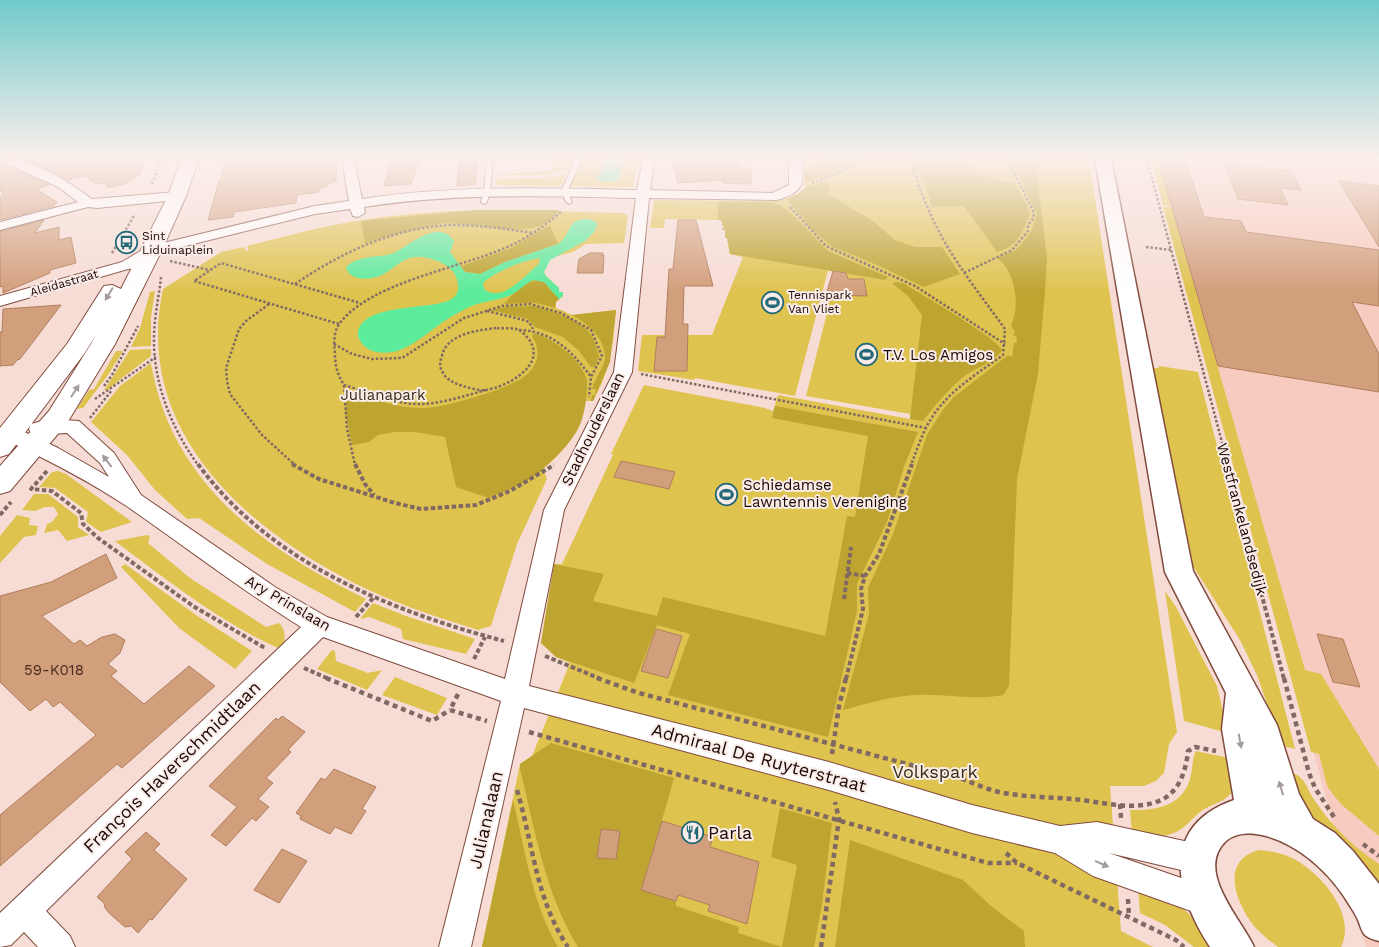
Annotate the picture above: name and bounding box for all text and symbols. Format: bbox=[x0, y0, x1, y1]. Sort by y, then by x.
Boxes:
place label: Sint Liduinaplein bbox=[142, 229, 213, 257]
bus stop icon: Sint Liduinaplein bbox=[114, 231, 138, 255]
street label: Aleidastraat bbox=[28, 267, 100, 299]
one-way arrow bbox=[105, 288, 114, 301]
place label: Tennispark Van Vliet bbox=[788, 288, 851, 316]
sports icon: Tennispark Van Vliet bbox=[760, 290, 784, 314]
sports icon: T.V. Los Amigos bbox=[855, 343, 879, 367]
place label: T.V. Los Amigos bbox=[883, 346, 993, 364]
street label: Stadhouderslaan bbox=[558, 369, 628, 489]
one-way arrow bbox=[70, 385, 79, 398]
park label: Julianapark bbox=[341, 386, 426, 404]
street label: Westfrankelandsedijk bbox=[1213, 441, 1271, 598]
one-way arrow bbox=[102, 454, 113, 467]
place label: Schiedamse Lawntennis Vereniging bbox=[743, 476, 907, 511]
sports icon: Schiedamse Lawntennis Vereniging bbox=[715, 482, 739, 506]
street label: Ary Prinslaan bbox=[242, 571, 334, 635]
house number: 59-K018 bbox=[24, 661, 84, 679]
street label: François Haverschmidtlaan bbox=[79, 676, 265, 857]
street label: Admiraal De Ruyterstraat bbox=[649, 719, 869, 796]
one-way arrow bbox=[1236, 733, 1244, 749]
park label: Volkspark bbox=[892, 761, 978, 782]
street label: Julianalaan bbox=[464, 769, 507, 871]
one-way arrow bbox=[1276, 780, 1284, 795]
restaurant icon: Parla bbox=[680, 821, 704, 845]
place label: Parla bbox=[708, 822, 752, 843]
one-way arrow bbox=[1095, 861, 1109, 869]

